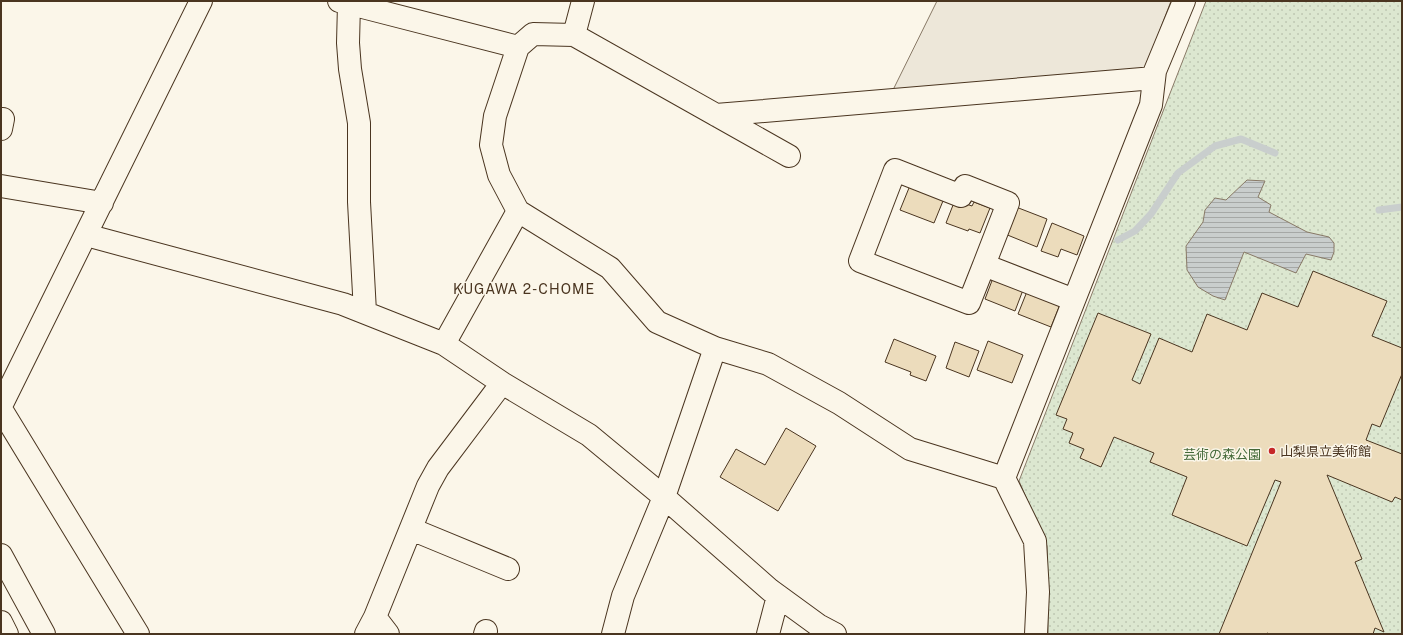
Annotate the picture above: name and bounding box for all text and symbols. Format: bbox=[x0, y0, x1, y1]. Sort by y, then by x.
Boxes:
district label: KUGAWA 2-CHOME bbox=[453, 281, 595, 297]
place label: 山梨県立美術館 bbox=[1280, 444, 1371, 459]
marker: 山梨県立美術館 bbox=[1267, 446, 1277, 456]
park label: 芸術の森公園 bbox=[1183, 447, 1261, 462]

